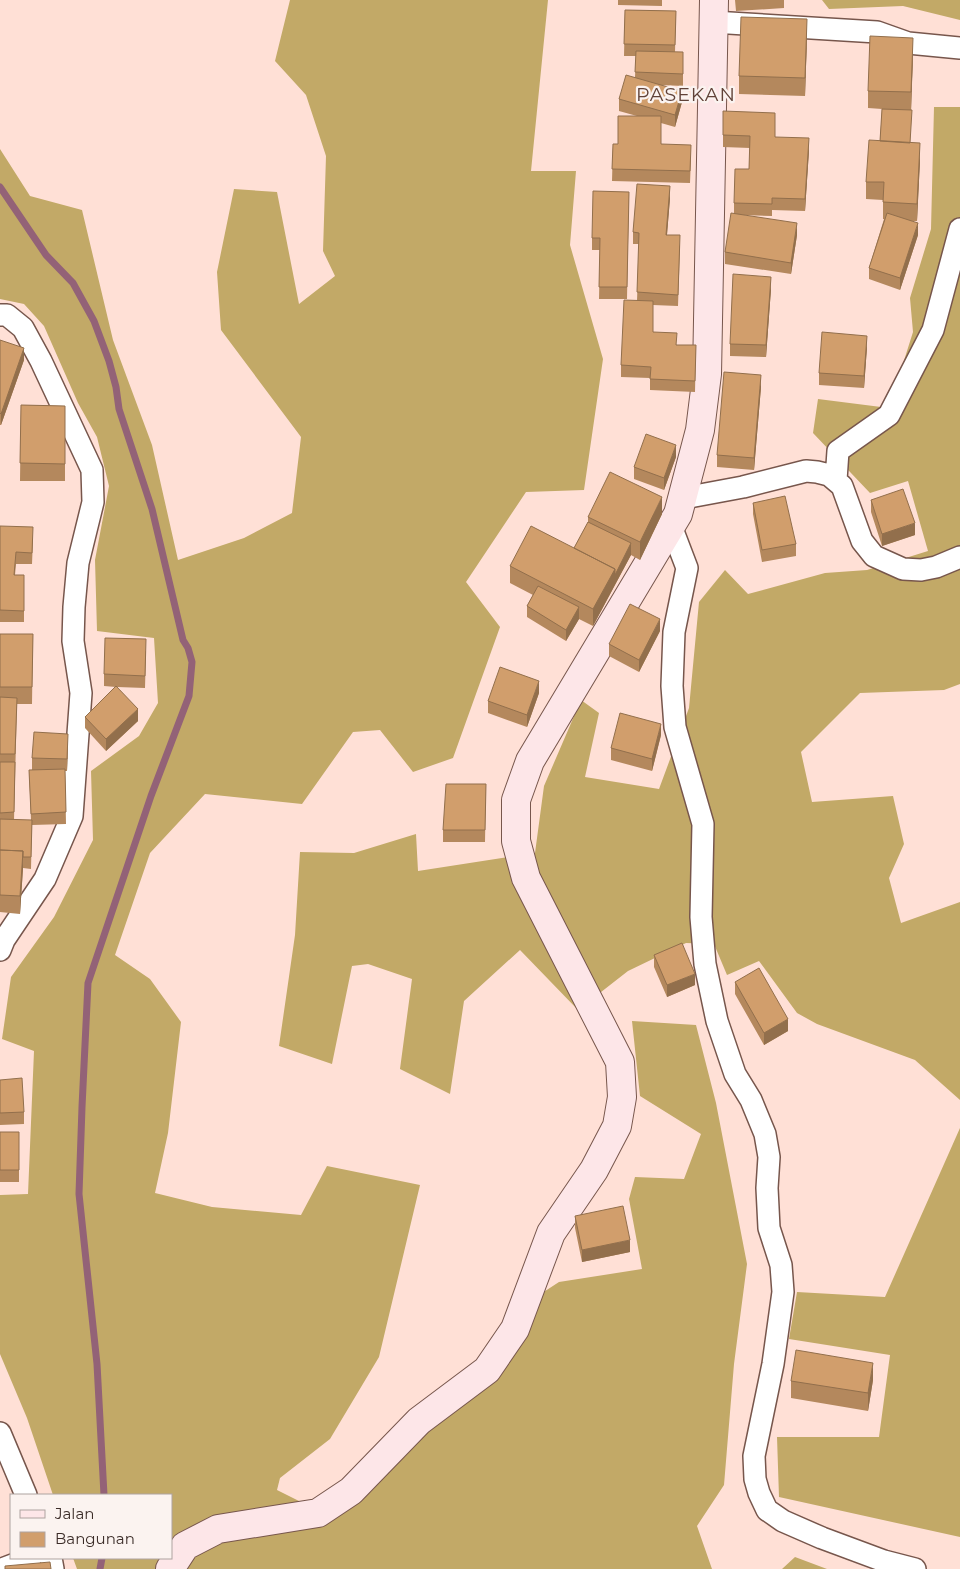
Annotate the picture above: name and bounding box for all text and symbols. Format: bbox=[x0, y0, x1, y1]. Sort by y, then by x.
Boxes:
district label: PASEKAN bbox=[636, 83, 736, 106]
legend bbox=[10, 1494, 172, 1559]
text: Jalan bbox=[54, 1504, 94, 1523]
text: Bangunan bbox=[55, 1529, 135, 1548]

